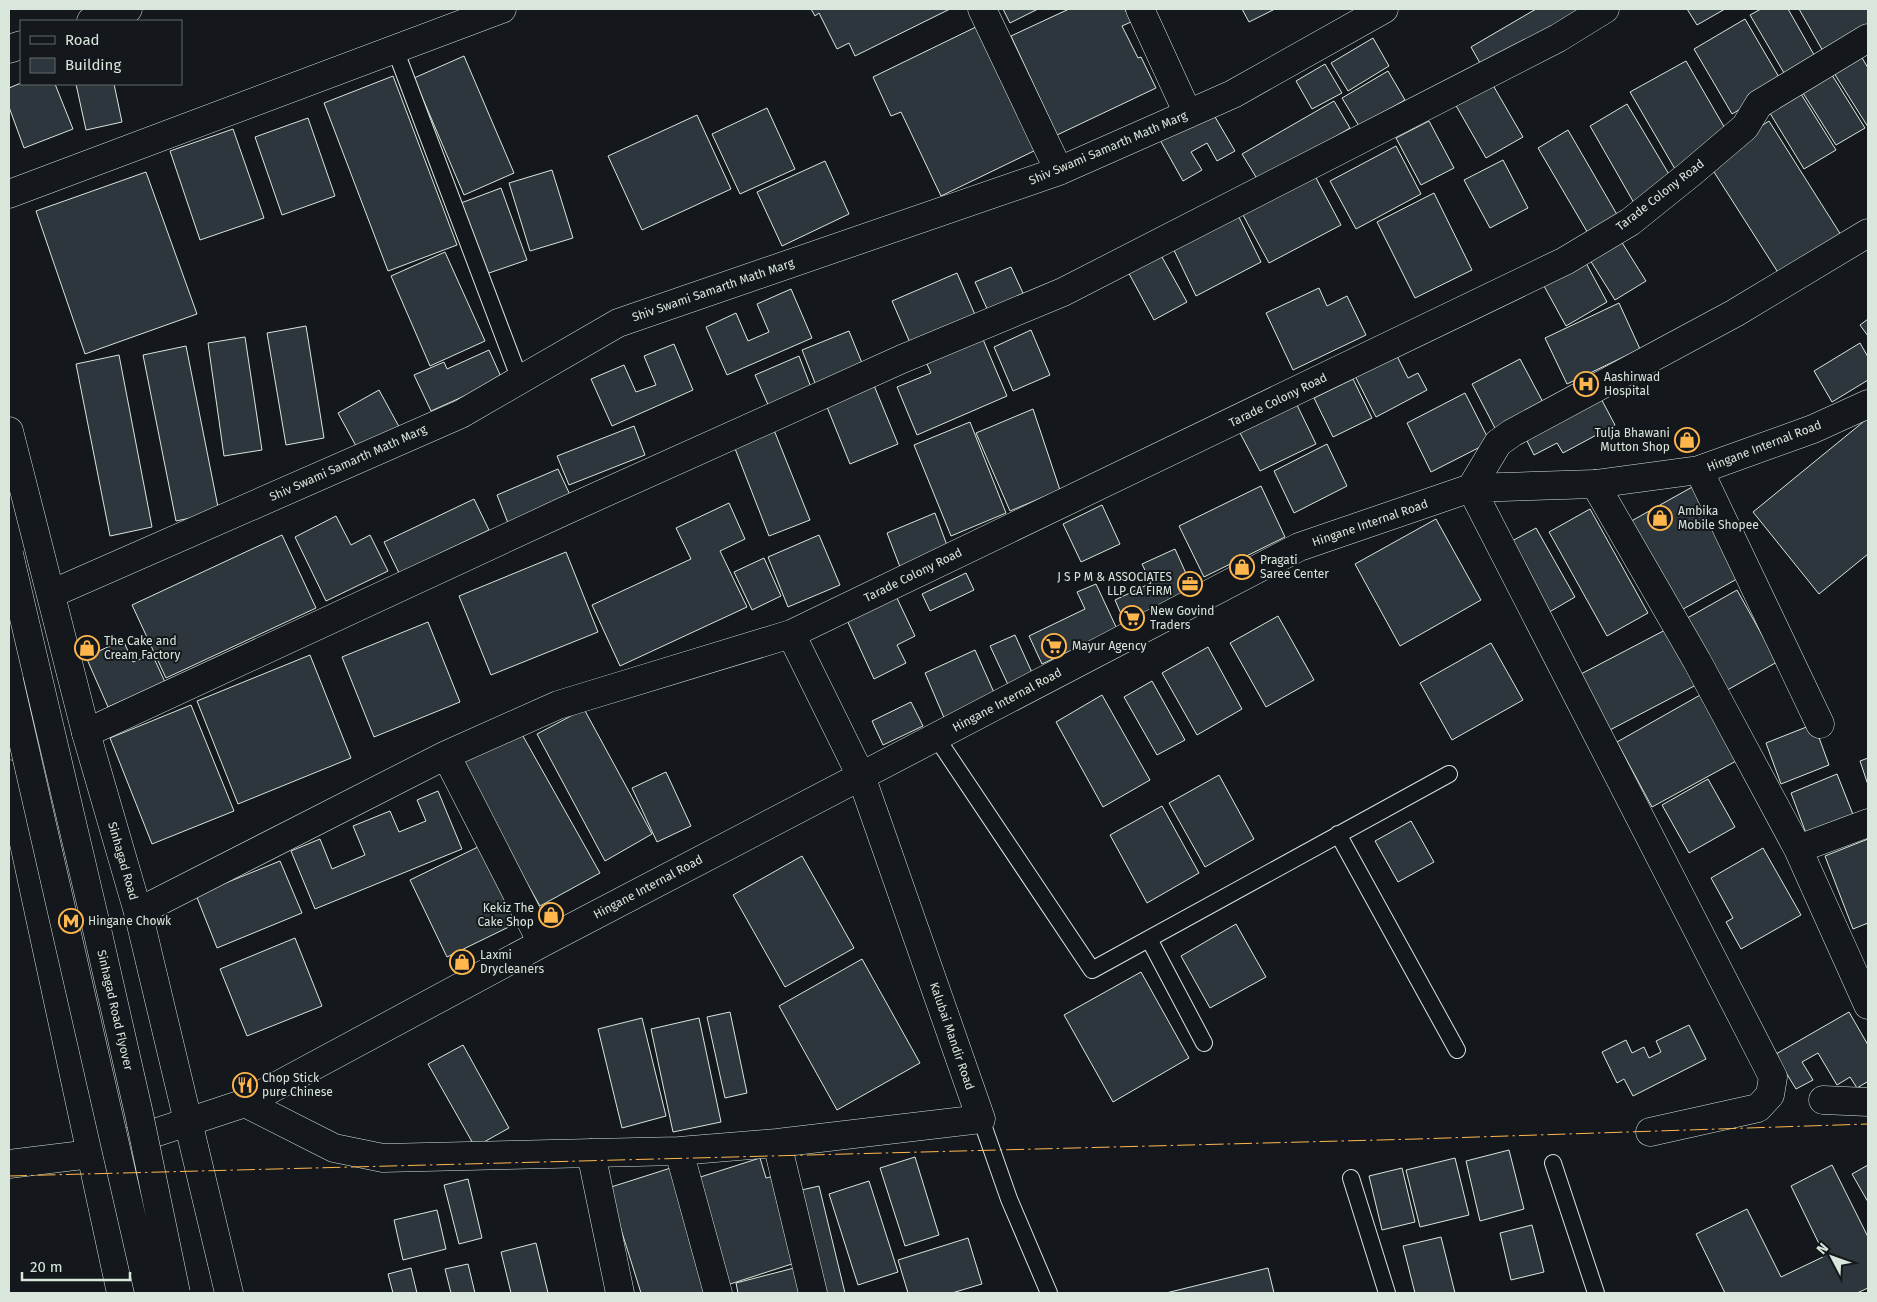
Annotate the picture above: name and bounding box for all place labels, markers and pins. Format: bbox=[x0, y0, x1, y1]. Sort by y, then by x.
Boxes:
place label: Aashirwad Hospital bbox=[1604, 370, 1660, 398]
hospital icon: Aashirwad Hospital bbox=[1573, 371, 1599, 397]
place label: Tulja Bhawani Mutton Shop bbox=[1595, 426, 1670, 454]
shop icon: Tulja Bhawani Mutton Shop bbox=[1674, 427, 1700, 453]
place label: Ambika Mobile Shopee bbox=[1678, 504, 1759, 532]
shop icon: Ambika Mobile Shopee bbox=[1647, 505, 1673, 531]
place label: Pragati Saree Center bbox=[1260, 553, 1329, 581]
shop icon: Pragati Saree Center bbox=[1229, 554, 1255, 580]
place label: J S P M & ASSOCIATES LLP CA FIRM bbox=[1057, 570, 1172, 598]
office icon: J S P M & ASSOCIATES LLP CA FIRM bbox=[1177, 571, 1203, 597]
place label: New Govind Traders bbox=[1150, 604, 1215, 632]
supermarket icon: New Govind Traders bbox=[1119, 605, 1145, 631]
supermarket icon: Mayur Agency bbox=[1041, 633, 1067, 659]
place label: The Cake and Cream Factory bbox=[104, 634, 180, 662]
shop icon: The Cake and Cream Factory bbox=[74, 635, 100, 661]
place label: Mayur Agency bbox=[1072, 639, 1147, 653]
place label: Kekiz The Cake Shop bbox=[477, 901, 534, 929]
shop icon: Kekiz The Cake Shop bbox=[538, 902, 564, 928]
metro station icon: Hingane Chowk bbox=[58, 908, 84, 934]
place label: Hingane Chowk bbox=[88, 914, 172, 928]
place label: Laxmi Drycleaners bbox=[480, 948, 544, 976]
shop icon: Laxmi Drycleaners bbox=[449, 949, 475, 975]
place label: Chop Stick pure Chinese bbox=[262, 1071, 333, 1099]
restaurant icon: Chop Stick pure Chinese bbox=[232, 1072, 258, 1098]

